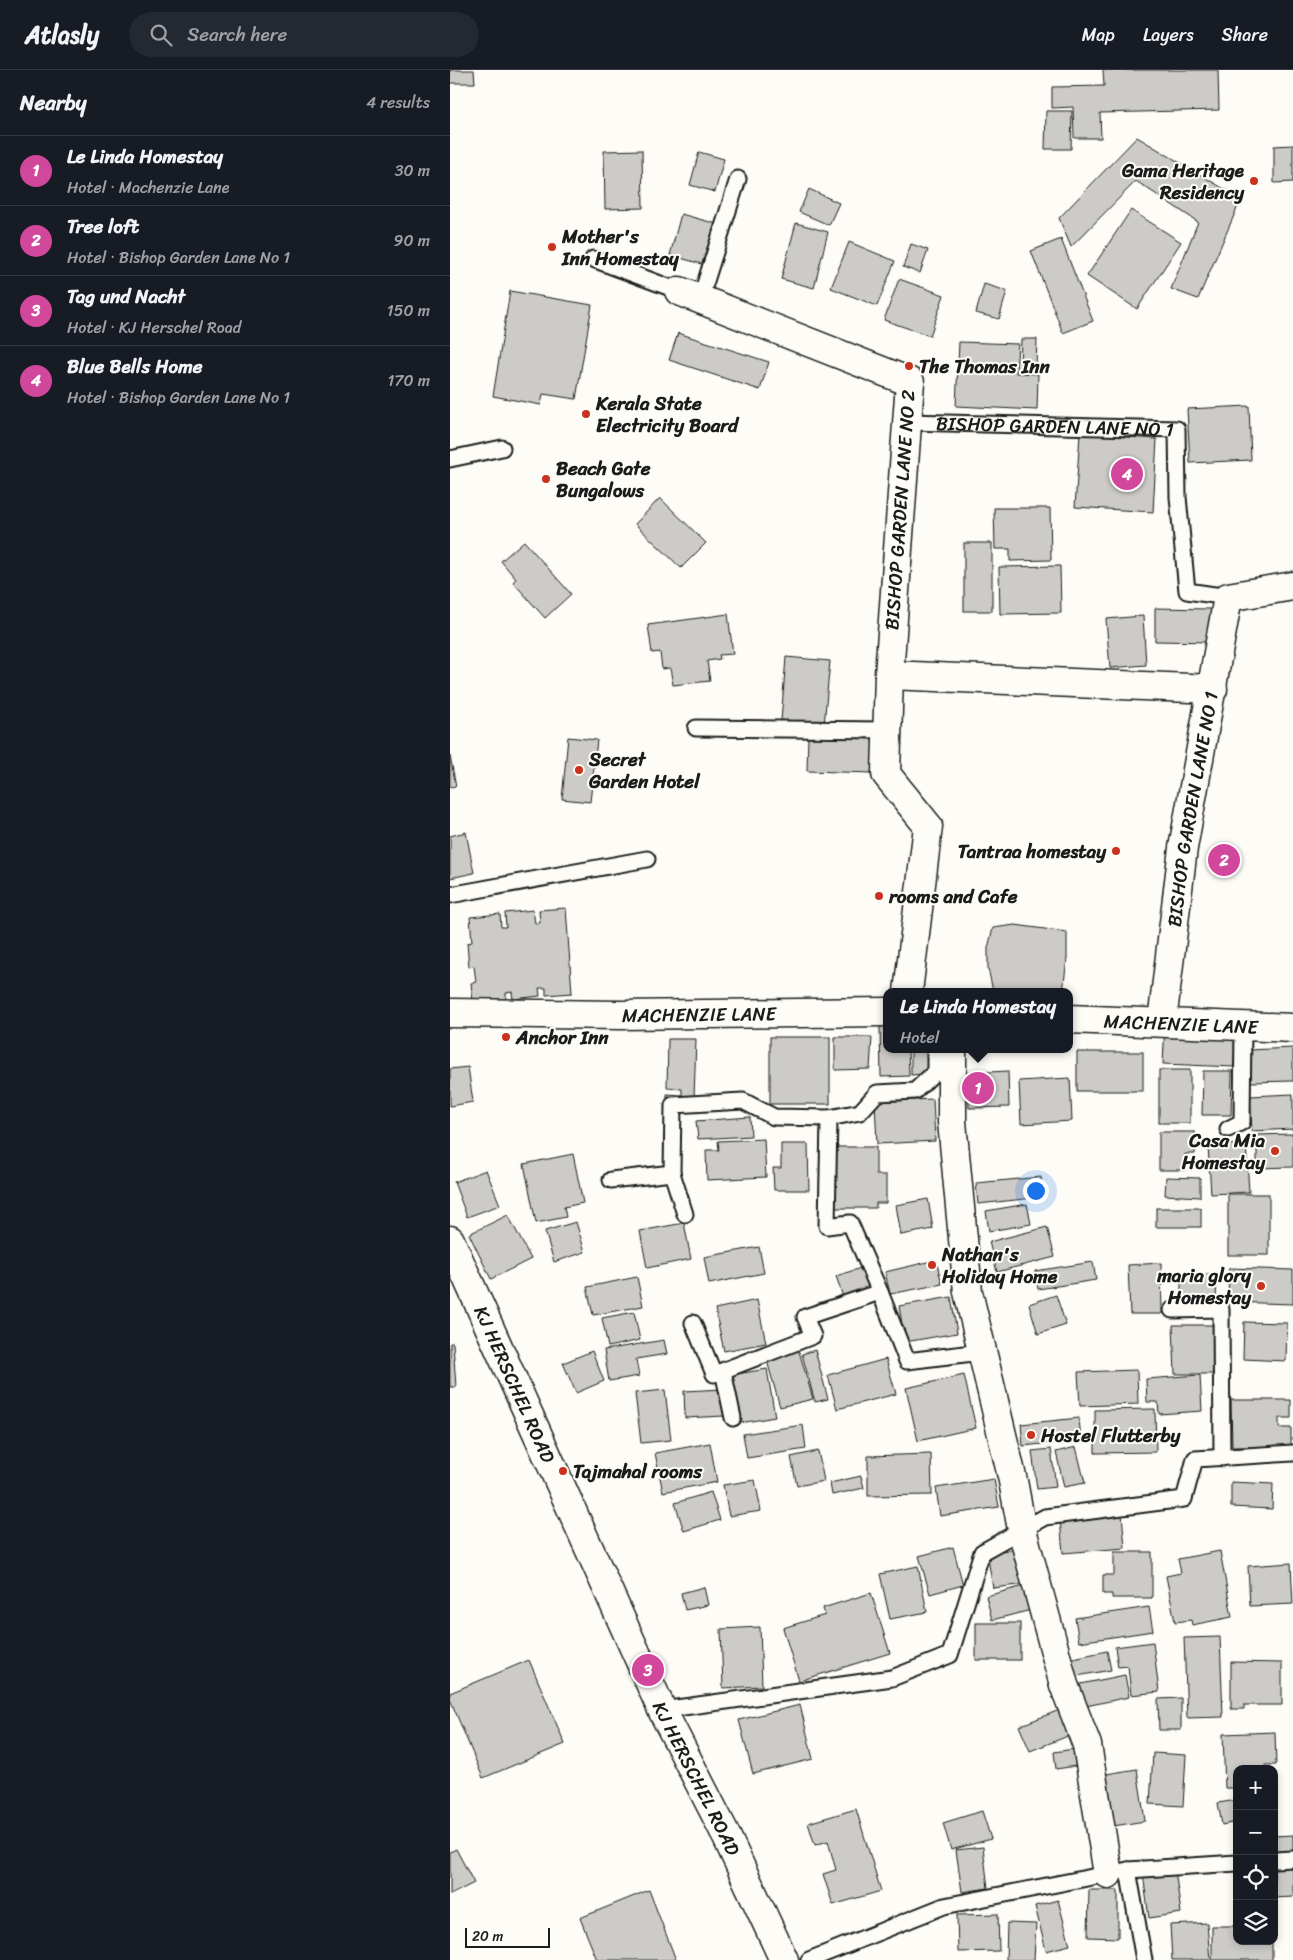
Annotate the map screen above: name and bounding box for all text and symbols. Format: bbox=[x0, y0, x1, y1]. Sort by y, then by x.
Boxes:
search box bbox=[129, 12, 479, 57]
text: Atlasly bbox=[25, 14, 99, 56]
text: Search here bbox=[187, 18, 287, 51]
text: Map bbox=[1082, 19, 1115, 51]
text: Layers bbox=[1143, 19, 1194, 51]
text: Share bbox=[1222, 19, 1268, 51]
icon: search bbox=[147, 21, 175, 49]
text: Nearby bbox=[20, 84, 86, 122]
text: 4 results bbox=[366, 88, 430, 117]
text: Le Linda Homestay bbox=[67, 140, 223, 173]
place label: Gama Heritage Residency bbox=[1121, 154, 1245, 209]
text: 1 bbox=[33, 156, 39, 185]
text: 30 m bbox=[395, 156, 430, 185]
text: Hotel · Machenzie Lane bbox=[67, 173, 229, 202]
marker: Gama Heritage Residency bbox=[1248, 175, 1260, 187]
text: Tree loft bbox=[67, 210, 139, 243]
place label: Mother's Inn Homestay bbox=[561, 220, 680, 275]
text: 2 bbox=[31, 226, 41, 255]
text: 90 m bbox=[394, 226, 430, 255]
marker: Mother's Inn Homestay bbox=[546, 241, 558, 253]
text: Hotel · Bishop Garden Lane No 1 bbox=[67, 243, 290, 272]
text: Tag und Nacht bbox=[67, 280, 185, 313]
text: 3 bbox=[32, 296, 40, 325]
text: 150 m bbox=[387, 296, 430, 325]
text: Hotel · KJ Herschel Road bbox=[67, 313, 241, 342]
text: Blue Bells Home bbox=[67, 350, 203, 383]
place label: The Thomas Inn bbox=[919, 350, 1050, 383]
marker: The Thomas Inn bbox=[903, 360, 915, 372]
text: 4 bbox=[31, 366, 41, 395]
text: 170 m bbox=[387, 366, 430, 395]
text: Hotel · Bishop Garden Lane No 1 bbox=[67, 383, 290, 412]
place label: Kerala State Electricity Board bbox=[595, 387, 740, 442]
street label: BISHOP GARDEN LANE NO 2 bbox=[875, 389, 925, 631]
street label: BISHOP GARDEN LANE NO 1 bbox=[936, 406, 1174, 445]
marker: Kerala State Electricity Board bbox=[580, 408, 592, 420]
place label: Beach Gate Bungalows bbox=[556, 452, 651, 507]
pin: 4 bbox=[1111, 455, 1143, 493]
marker: Beach Gate Bungalows bbox=[540, 473, 552, 485]
street label: BISHOP GARDEN LANE NO 1 bbox=[1157, 689, 1227, 929]
place label: Secret Garden Hotel bbox=[588, 743, 701, 798]
marker: Secret Garden Hotel bbox=[573, 764, 585, 776]
place label: Tantraa homestay bbox=[958, 835, 1107, 868]
pin: 2 bbox=[1208, 841, 1240, 879]
marker: Tantraa homestay bbox=[1110, 845, 1122, 857]
place label: rooms and Cafe bbox=[888, 880, 1018, 913]
marker: rooms and Cafe bbox=[873, 890, 885, 902]
popup bbox=[883, 988, 1073, 1053]
text: Le Linda Homestay bbox=[900, 990, 1056, 1023]
street label: MACHENZIE LANE bbox=[622, 997, 778, 1031]
street label: MACHENZIE LANE bbox=[1103, 1004, 1260, 1043]
place label: Anchor Inn bbox=[515, 1021, 609, 1054]
text: Hotel bbox=[900, 1023, 939, 1052]
marker: Anchor Inn bbox=[500, 1031, 512, 1043]
pin: 1 bbox=[962, 1069, 994, 1107]
place label: Casa Mia Homestay bbox=[1181, 1124, 1266, 1179]
marker: Casa Mia Homestay bbox=[1269, 1145, 1281, 1157]
your location bbox=[1023, 1178, 1049, 1204]
place label: Nathan's Holiday Home bbox=[941, 1238, 1058, 1293]
marker: Nathan's Holiday Home bbox=[926, 1259, 938, 1271]
place label: maria glory Homestay bbox=[1156, 1259, 1252, 1314]
marker: maria glory Homestay bbox=[1255, 1280, 1267, 1292]
street label: KJ HERSCHEL ROAD bbox=[465, 1300, 565, 1469]
place label: Hostel Flutterby bbox=[1040, 1419, 1182, 1452]
marker: Hostel Flutterby bbox=[1025, 1429, 1037, 1441]
place label: Tajmahal rooms bbox=[573, 1455, 703, 1488]
marker: Tajmahal rooms bbox=[557, 1465, 569, 1477]
pin: 3 bbox=[632, 1651, 664, 1689]
street label: KJ HERSCHEL ROAD bbox=[644, 1696, 750, 1861]
map controls bbox=[1233, 1765, 1278, 1945]
button: + bbox=[1233, 1765, 1278, 1810]
button: − bbox=[1233, 1810, 1278, 1855]
button: locate bbox=[1233, 1855, 1278, 1900]
button: layers bbox=[1233, 1900, 1278, 1945]
text: 20 m bbox=[472, 1924, 503, 1949]
scale bar bbox=[465, 1925, 550, 1948]

